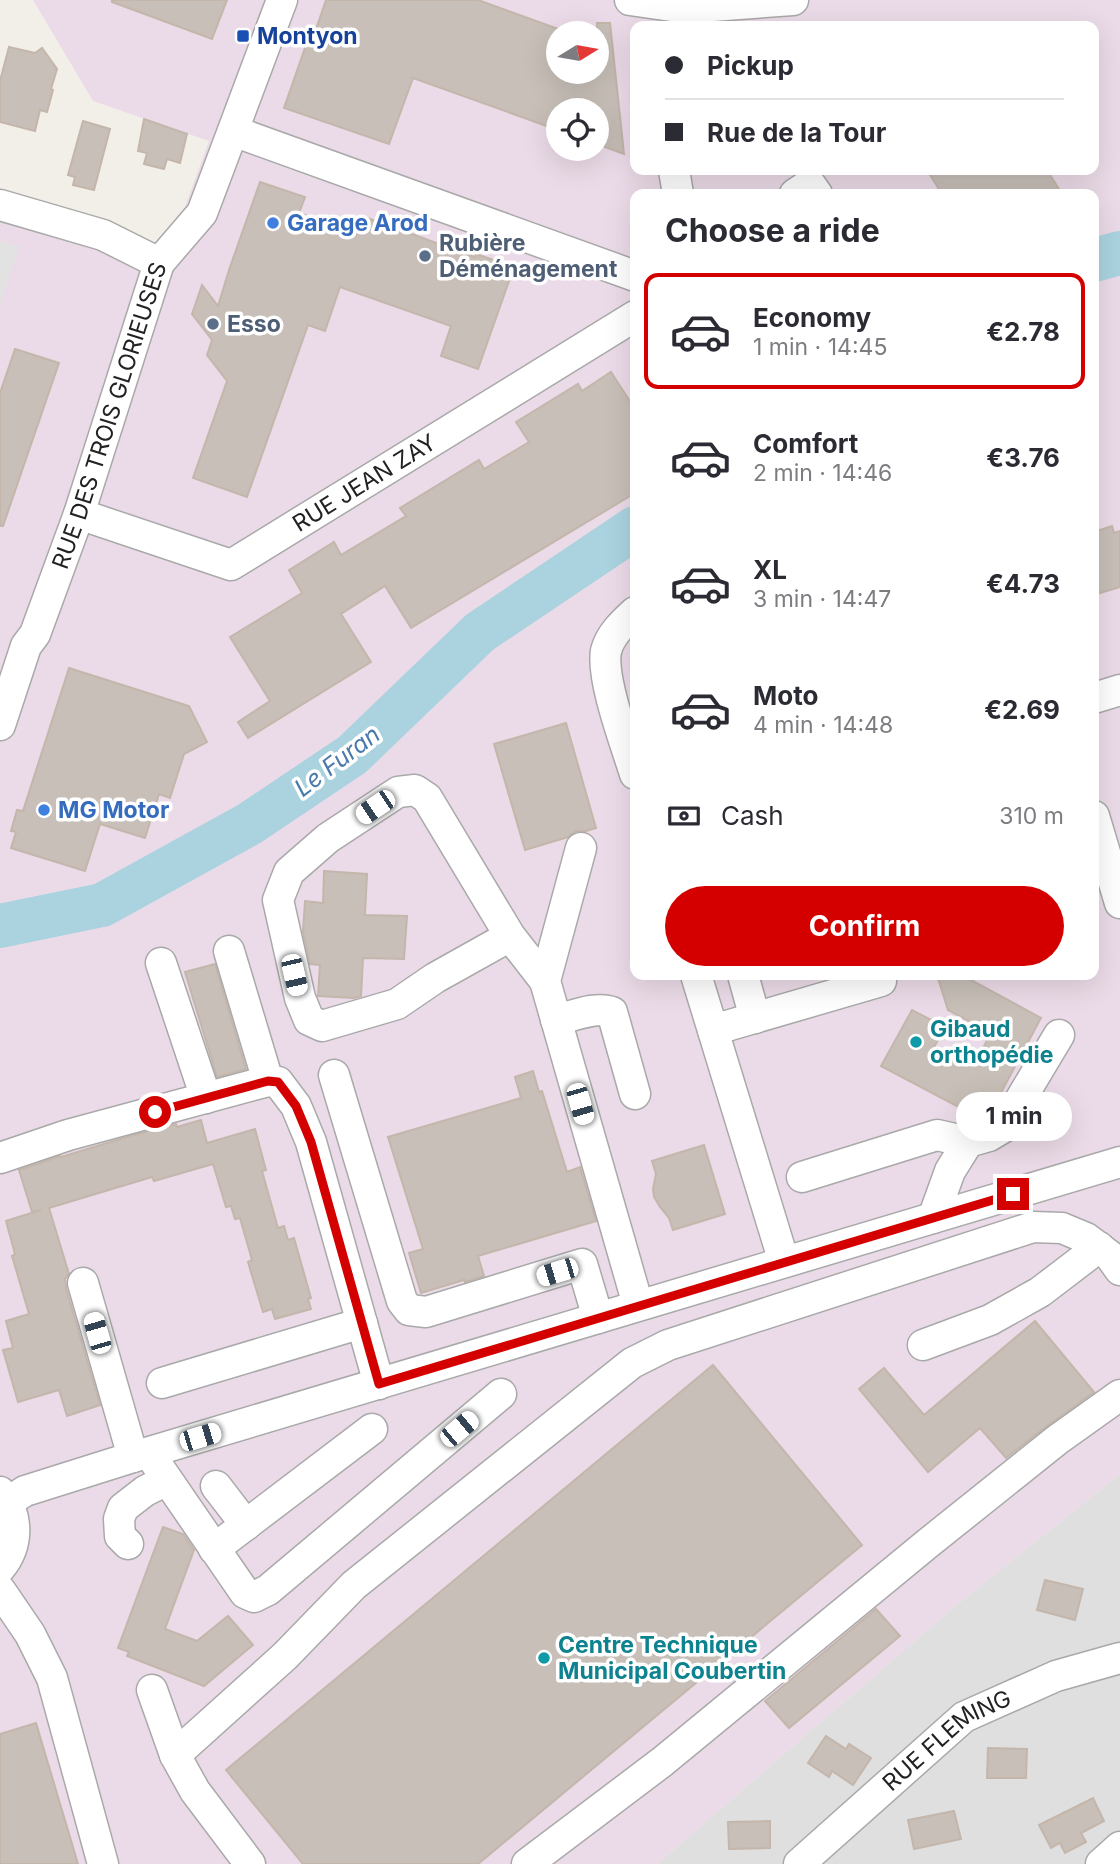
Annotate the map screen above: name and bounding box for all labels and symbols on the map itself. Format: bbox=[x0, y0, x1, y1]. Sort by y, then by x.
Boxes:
north arrow bbox=[546, 21, 609, 84]
place label: Montyon bbox=[257, 22, 358, 50]
marker: Montyon bbox=[235, 28, 251, 44]
place label: Garage Arod bbox=[287, 209, 428, 237]
marker: Garage Arod bbox=[265, 215, 281, 231]
place label: Rubière Déménagement bbox=[439, 229, 618, 283]
marker: Rubière Déménagement bbox=[417, 248, 433, 264]
street label: RUE DES TROIS GLORIEUSES bbox=[46, 259, 172, 573]
place label: Esso bbox=[227, 310, 281, 338]
marker: Esso bbox=[205, 316, 221, 332]
street label: RUE JEAN ZAY bbox=[288, 428, 441, 538]
water label: Le Furan bbox=[289, 720, 385, 802]
car bbox=[352, 787, 399, 827]
place label: MG Motor bbox=[58, 796, 169, 824]
marker: MG Motor bbox=[36, 802, 52, 818]
car bbox=[280, 952, 309, 998]
place label: Gibaud orthopédie bbox=[930, 1015, 1053, 1069]
marker: Gibaud orthopédie bbox=[908, 1034, 924, 1050]
car bbox=[565, 1081, 596, 1127]
callout: 1 min bbox=[955, 1092, 1071, 1142]
route start bbox=[139, 1096, 171, 1128]
route end bbox=[997, 1178, 1029, 1210]
car bbox=[534, 1256, 581, 1288]
car bbox=[82, 1310, 113, 1356]
car bbox=[437, 1407, 482, 1451]
car bbox=[177, 1421, 224, 1453]
place label: Centre Technique Municipal Coubertin bbox=[558, 1631, 786, 1685]
marker: Centre Technique Municipal Coubertin bbox=[536, 1650, 552, 1666]
street label: RUE FLEMING bbox=[877, 1684, 1015, 1797]

